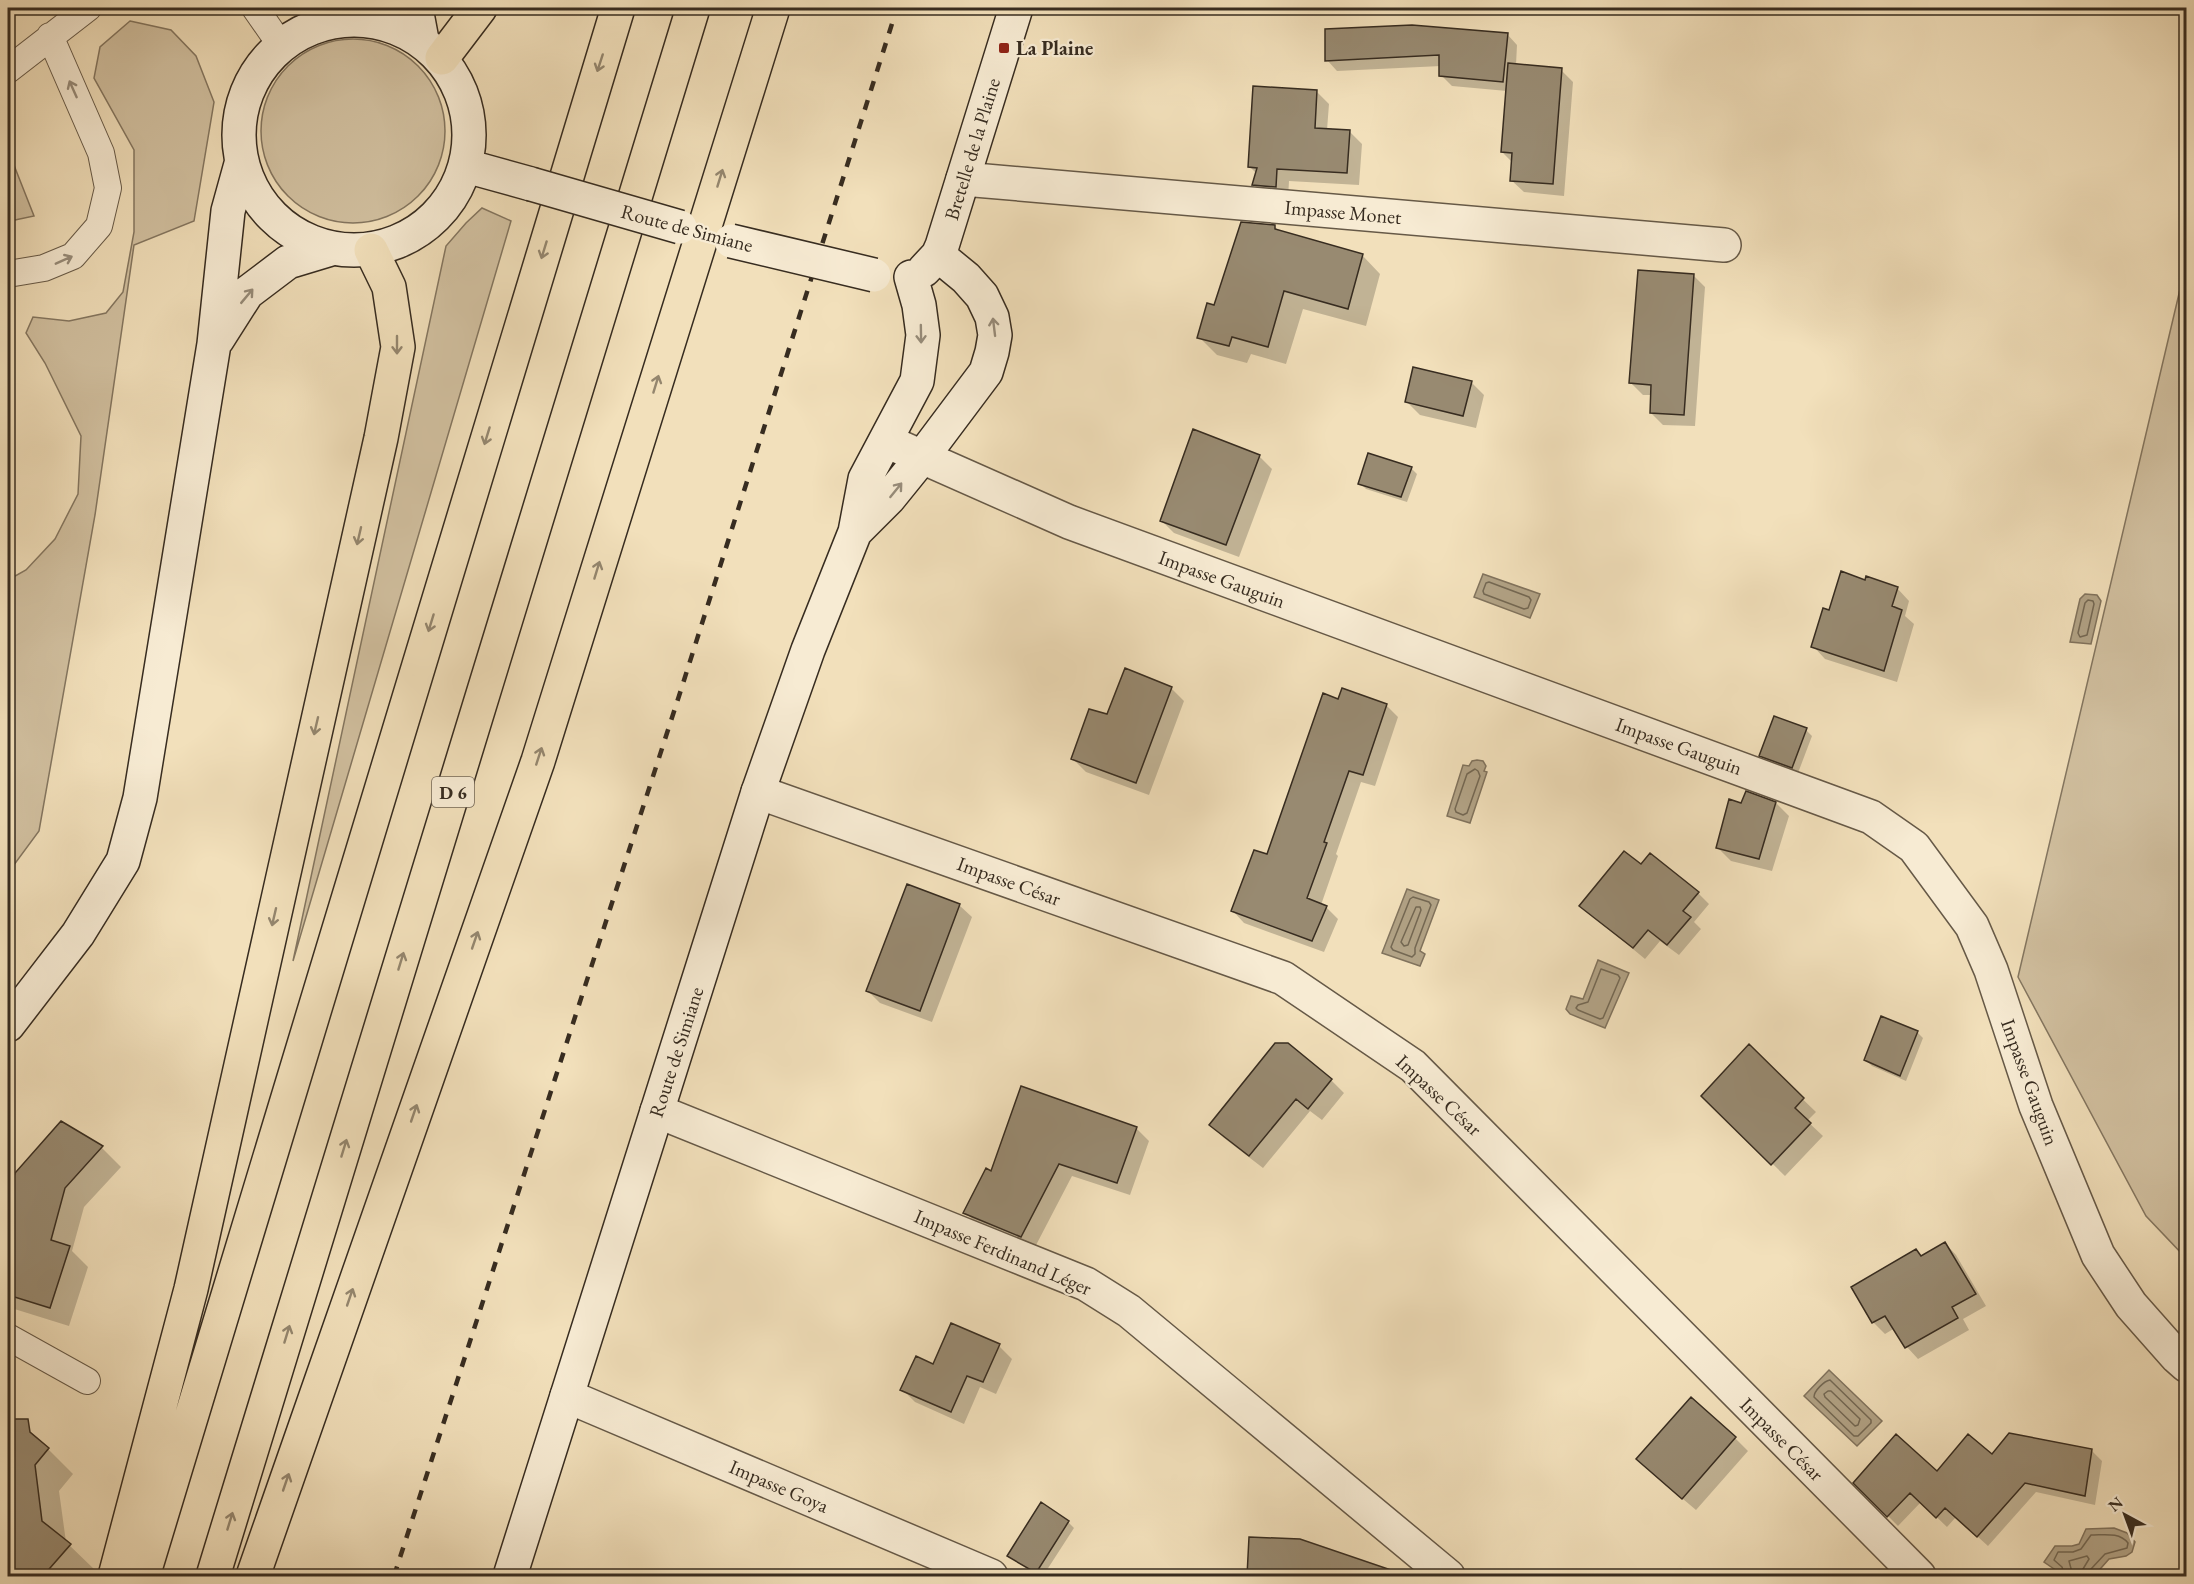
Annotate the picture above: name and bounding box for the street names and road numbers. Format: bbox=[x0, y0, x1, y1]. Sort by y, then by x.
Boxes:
street label: Bretelle de la Plaine bbox=[938, 74, 1006, 223]
street label: Impasse Monet bbox=[1283, 194, 1403, 230]
street label: Route de Simiane bbox=[618, 198, 756, 258]
street label: Impasse Gauguin bbox=[1155, 544, 1289, 614]
street label: Impasse Gauguin bbox=[1612, 711, 1746, 781]
road number: D 6 bbox=[432, 777, 474, 807]
street label: Impasse César bbox=[954, 850, 1065, 912]
street label: Route de Simiane bbox=[643, 983, 709, 1121]
street label: Impasse Gauguin bbox=[1995, 1015, 2065, 1149]
street label: Impasse César bbox=[1391, 1049, 1488, 1142]
street label: Impasse Ferdinand Léger bbox=[910, 1203, 1096, 1301]
street label: Impasse César bbox=[1735, 1392, 1830, 1487]
street label: Impasse Goya bbox=[725, 1453, 833, 1519]

